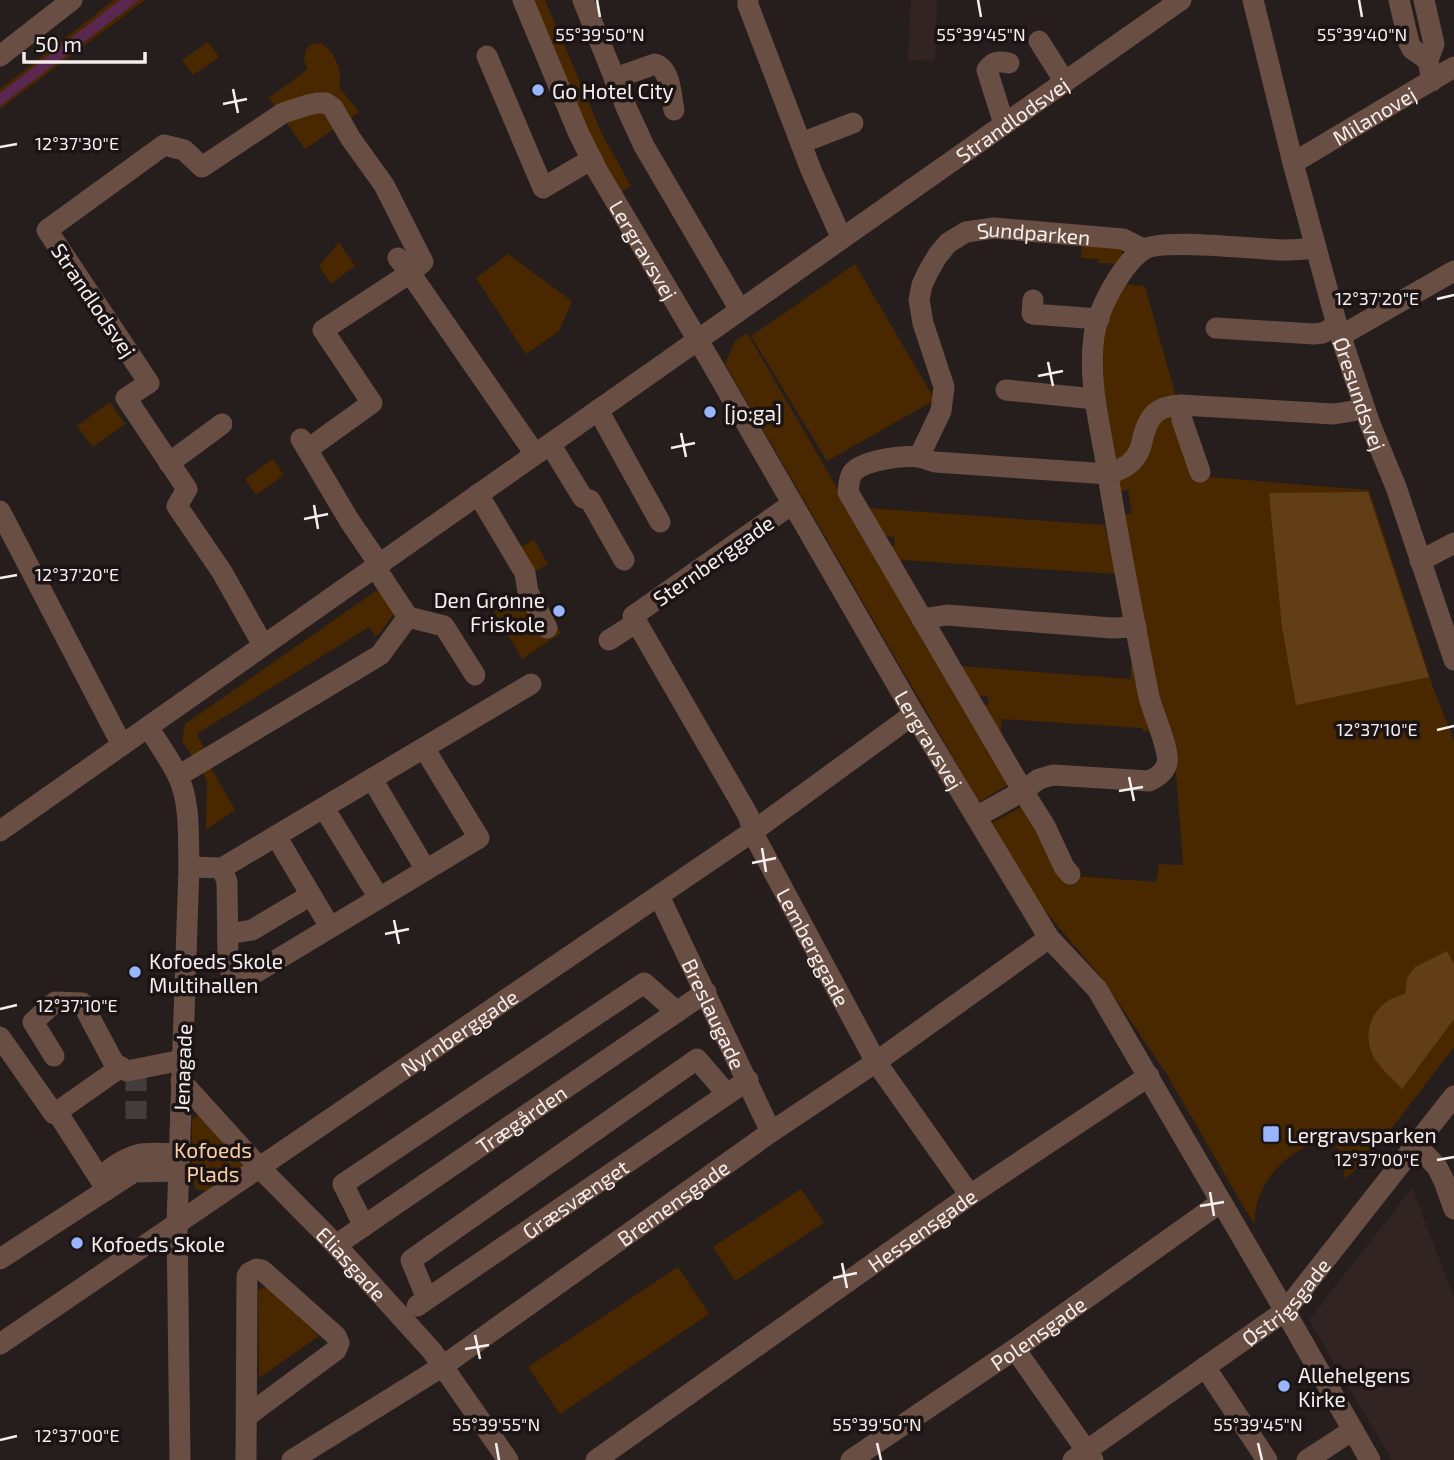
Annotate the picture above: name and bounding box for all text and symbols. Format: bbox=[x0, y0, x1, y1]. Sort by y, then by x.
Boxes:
scale bar bbox=[24, 21, 145, 65]
text: 55°39'50"N bbox=[555, 23, 645, 45]
text: 55°39'45"N bbox=[936, 23, 1026, 45]
text: 55°39'40"N bbox=[1317, 23, 1407, 45]
text: 50 m bbox=[35, 31, 82, 56]
street label: Strandlodsvej bbox=[950, 71, 1074, 167]
place label: Go Hotel City bbox=[552, 78, 674, 103]
street label: Milanovej bbox=[1327, 80, 1421, 149]
marker: Go Hotel City bbox=[530, 82, 546, 98]
text: 12°37'30"E bbox=[35, 132, 119, 154]
street label: Lergravsvej bbox=[605, 195, 683, 304]
street label: Sundparken bbox=[975, 215, 1092, 249]
street label: Strandlodsvej bbox=[46, 238, 141, 362]
text: 12°37'20"E bbox=[1335, 287, 1419, 309]
street label: Øresundsvej bbox=[1329, 333, 1392, 454]
place label: [jo:ga] bbox=[724, 400, 782, 426]
marker: [jo:ga] bbox=[702, 404, 718, 420]
street label: Sternberggade bbox=[648, 509, 778, 611]
text: 12°37'20"E bbox=[35, 563, 119, 585]
place label: Den Grønne Friskole bbox=[434, 587, 545, 636]
marker: Den Grønne Friskole bbox=[551, 603, 567, 619]
street label: Lergravsvej bbox=[890, 685, 969, 794]
text: 12°37'10"E bbox=[1336, 718, 1418, 740]
street label: Lemberggade bbox=[772, 883, 856, 1010]
place label: Kofoeds Skole Multihallen bbox=[149, 948, 283, 997]
street label: Breslaugade bbox=[678, 954, 752, 1073]
marker: Kofoeds Skole Multihallen bbox=[127, 964, 143, 980]
street label: Nyrnberggade bbox=[395, 983, 522, 1080]
text: 12°37'10"E bbox=[36, 994, 118, 1016]
street label: Jenagade bbox=[168, 1023, 196, 1113]
street label: Trægården bbox=[471, 1079, 571, 1158]
place label: Lergravsparken bbox=[1287, 1122, 1437, 1147]
marker: Lergravsparken bbox=[1261, 1124, 1281, 1144]
park label: Kofoeds Plads bbox=[174, 1137, 252, 1186]
text: 12°37'00"E bbox=[1335, 1148, 1419, 1170]
street label: Græsvænget bbox=[517, 1153, 633, 1243]
street label: Bremensgade bbox=[612, 1154, 733, 1251]
street label: Hessensgade bbox=[862, 1182, 981, 1276]
street label: Eliasgade bbox=[312, 1221, 392, 1305]
place label: Kofoeds Skole bbox=[91, 1231, 225, 1256]
marker: Kofoeds Skole bbox=[69, 1235, 85, 1251]
street label: Østrigsgade bbox=[1236, 1253, 1335, 1350]
street label: Polensgade bbox=[985, 1290, 1090, 1375]
place label: Allehelgens Kirke bbox=[1298, 1362, 1410, 1411]
marker: Allehelgens Kirke bbox=[1276, 1378, 1292, 1394]
text: 55°39'55"N bbox=[452, 1413, 540, 1435]
text: 55°39'50"N bbox=[832, 1413, 922, 1435]
text: 55°39'45"N bbox=[1213, 1413, 1303, 1435]
text: 12°37'00"E bbox=[35, 1424, 119, 1446]

